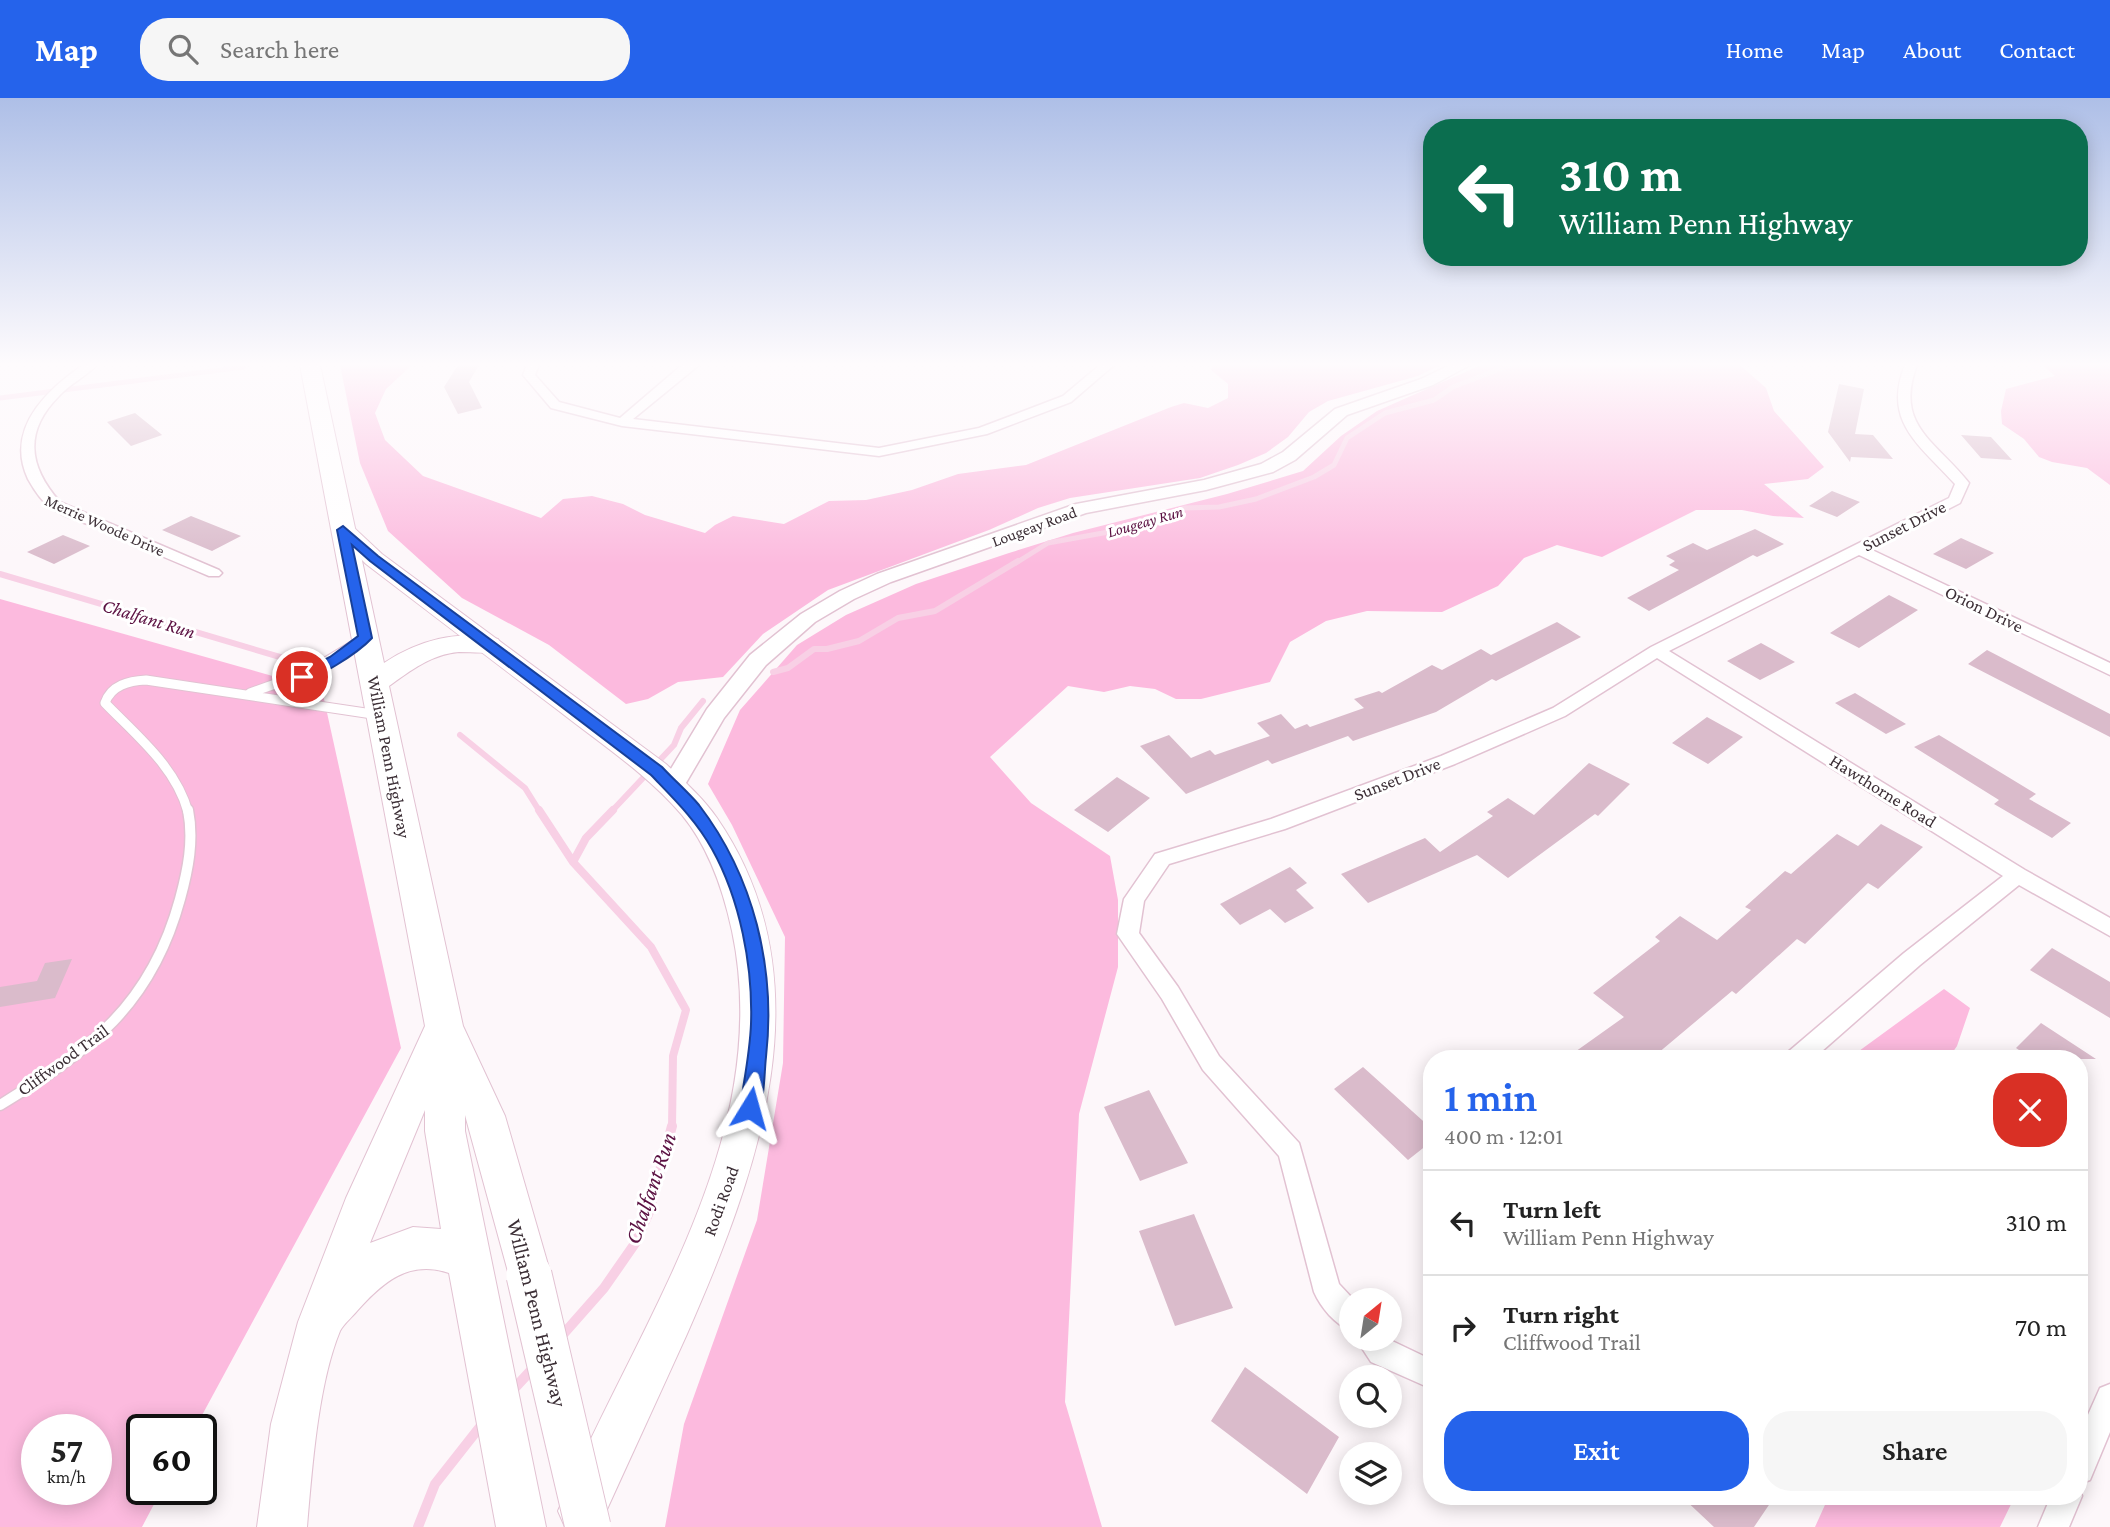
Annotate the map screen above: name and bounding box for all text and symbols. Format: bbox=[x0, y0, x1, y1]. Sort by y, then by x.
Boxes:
search box bbox=[140, 18, 630, 81]
icon: search bbox=[164, 30, 202, 68]
text: Map bbox=[35, 31, 98, 68]
text: Search here bbox=[220, 35, 339, 64]
text: Home bbox=[1726, 36, 1783, 63]
text: Map bbox=[1821, 36, 1865, 63]
text: About bbox=[1903, 36, 1961, 63]
text: Contact bbox=[1999, 36, 2075, 63]
icon: left bbox=[1444, 147, 1535, 238]
text: 310 m bbox=[1559, 147, 1682, 202]
text: William Penn Highway bbox=[1559, 205, 1853, 241]
street label: Merrie Woode Drive bbox=[42, 491, 167, 559]
street label: Sunset Drive bbox=[1859, 496, 1949, 556]
street label: Lougeay Road bbox=[989, 503, 1080, 551]
water label: Lougeay Run bbox=[1105, 503, 1185, 541]
street label: Orion Drive bbox=[1942, 582, 2026, 636]
water label: Chalfant Run bbox=[100, 594, 198, 643]
pin bbox=[272, 647, 332, 707]
icon: arrive bbox=[283, 658, 321, 696]
street label: William Penn Highway bbox=[363, 674, 415, 841]
street label: Hawthorne Road bbox=[1826, 750, 1940, 832]
street label: Sunset Drive bbox=[1351, 753, 1443, 805]
street label: Cliffwood Trail bbox=[13, 1020, 113, 1100]
position arrow bbox=[713, 1071, 787, 1145]
text: 1 min bbox=[1444, 1073, 1537, 1120]
button: close bbox=[1993, 1073, 2067, 1147]
text: 400 m · 12:01 bbox=[1444, 1123, 1563, 1149]
water label: Chalfant Run bbox=[619, 1129, 681, 1247]
street label: Rodi Road bbox=[699, 1163, 743, 1239]
text: Turn left bbox=[1503, 1195, 1601, 1224]
icon: left bbox=[1444, 1204, 1482, 1242]
text: 310 m bbox=[2006, 1208, 2067, 1237]
street label: William Penn Highway bbox=[502, 1217, 572, 1410]
text: William Penn Highway bbox=[1503, 1224, 1714, 1250]
north arrow bbox=[1339, 1288, 1402, 1351]
map controls bbox=[1339, 1288, 1402, 1505]
text: Turn right bbox=[1503, 1300, 1619, 1329]
icon: right bbox=[1444, 1309, 1482, 1347]
text: 70 m bbox=[2015, 1313, 2067, 1342]
text: Cliffwood Trail bbox=[1503, 1329, 1641, 1355]
button: search bbox=[1339, 1365, 1402, 1428]
button: Exit bbox=[1444, 1411, 1749, 1491]
button: Share bbox=[1763, 1411, 2067, 1491]
speed limit sign: 60 bbox=[126, 1414, 217, 1505]
text: 57 bbox=[50, 1431, 83, 1470]
button: layers bbox=[1339, 1442, 1402, 1505]
text: km/h bbox=[47, 1467, 86, 1487]

